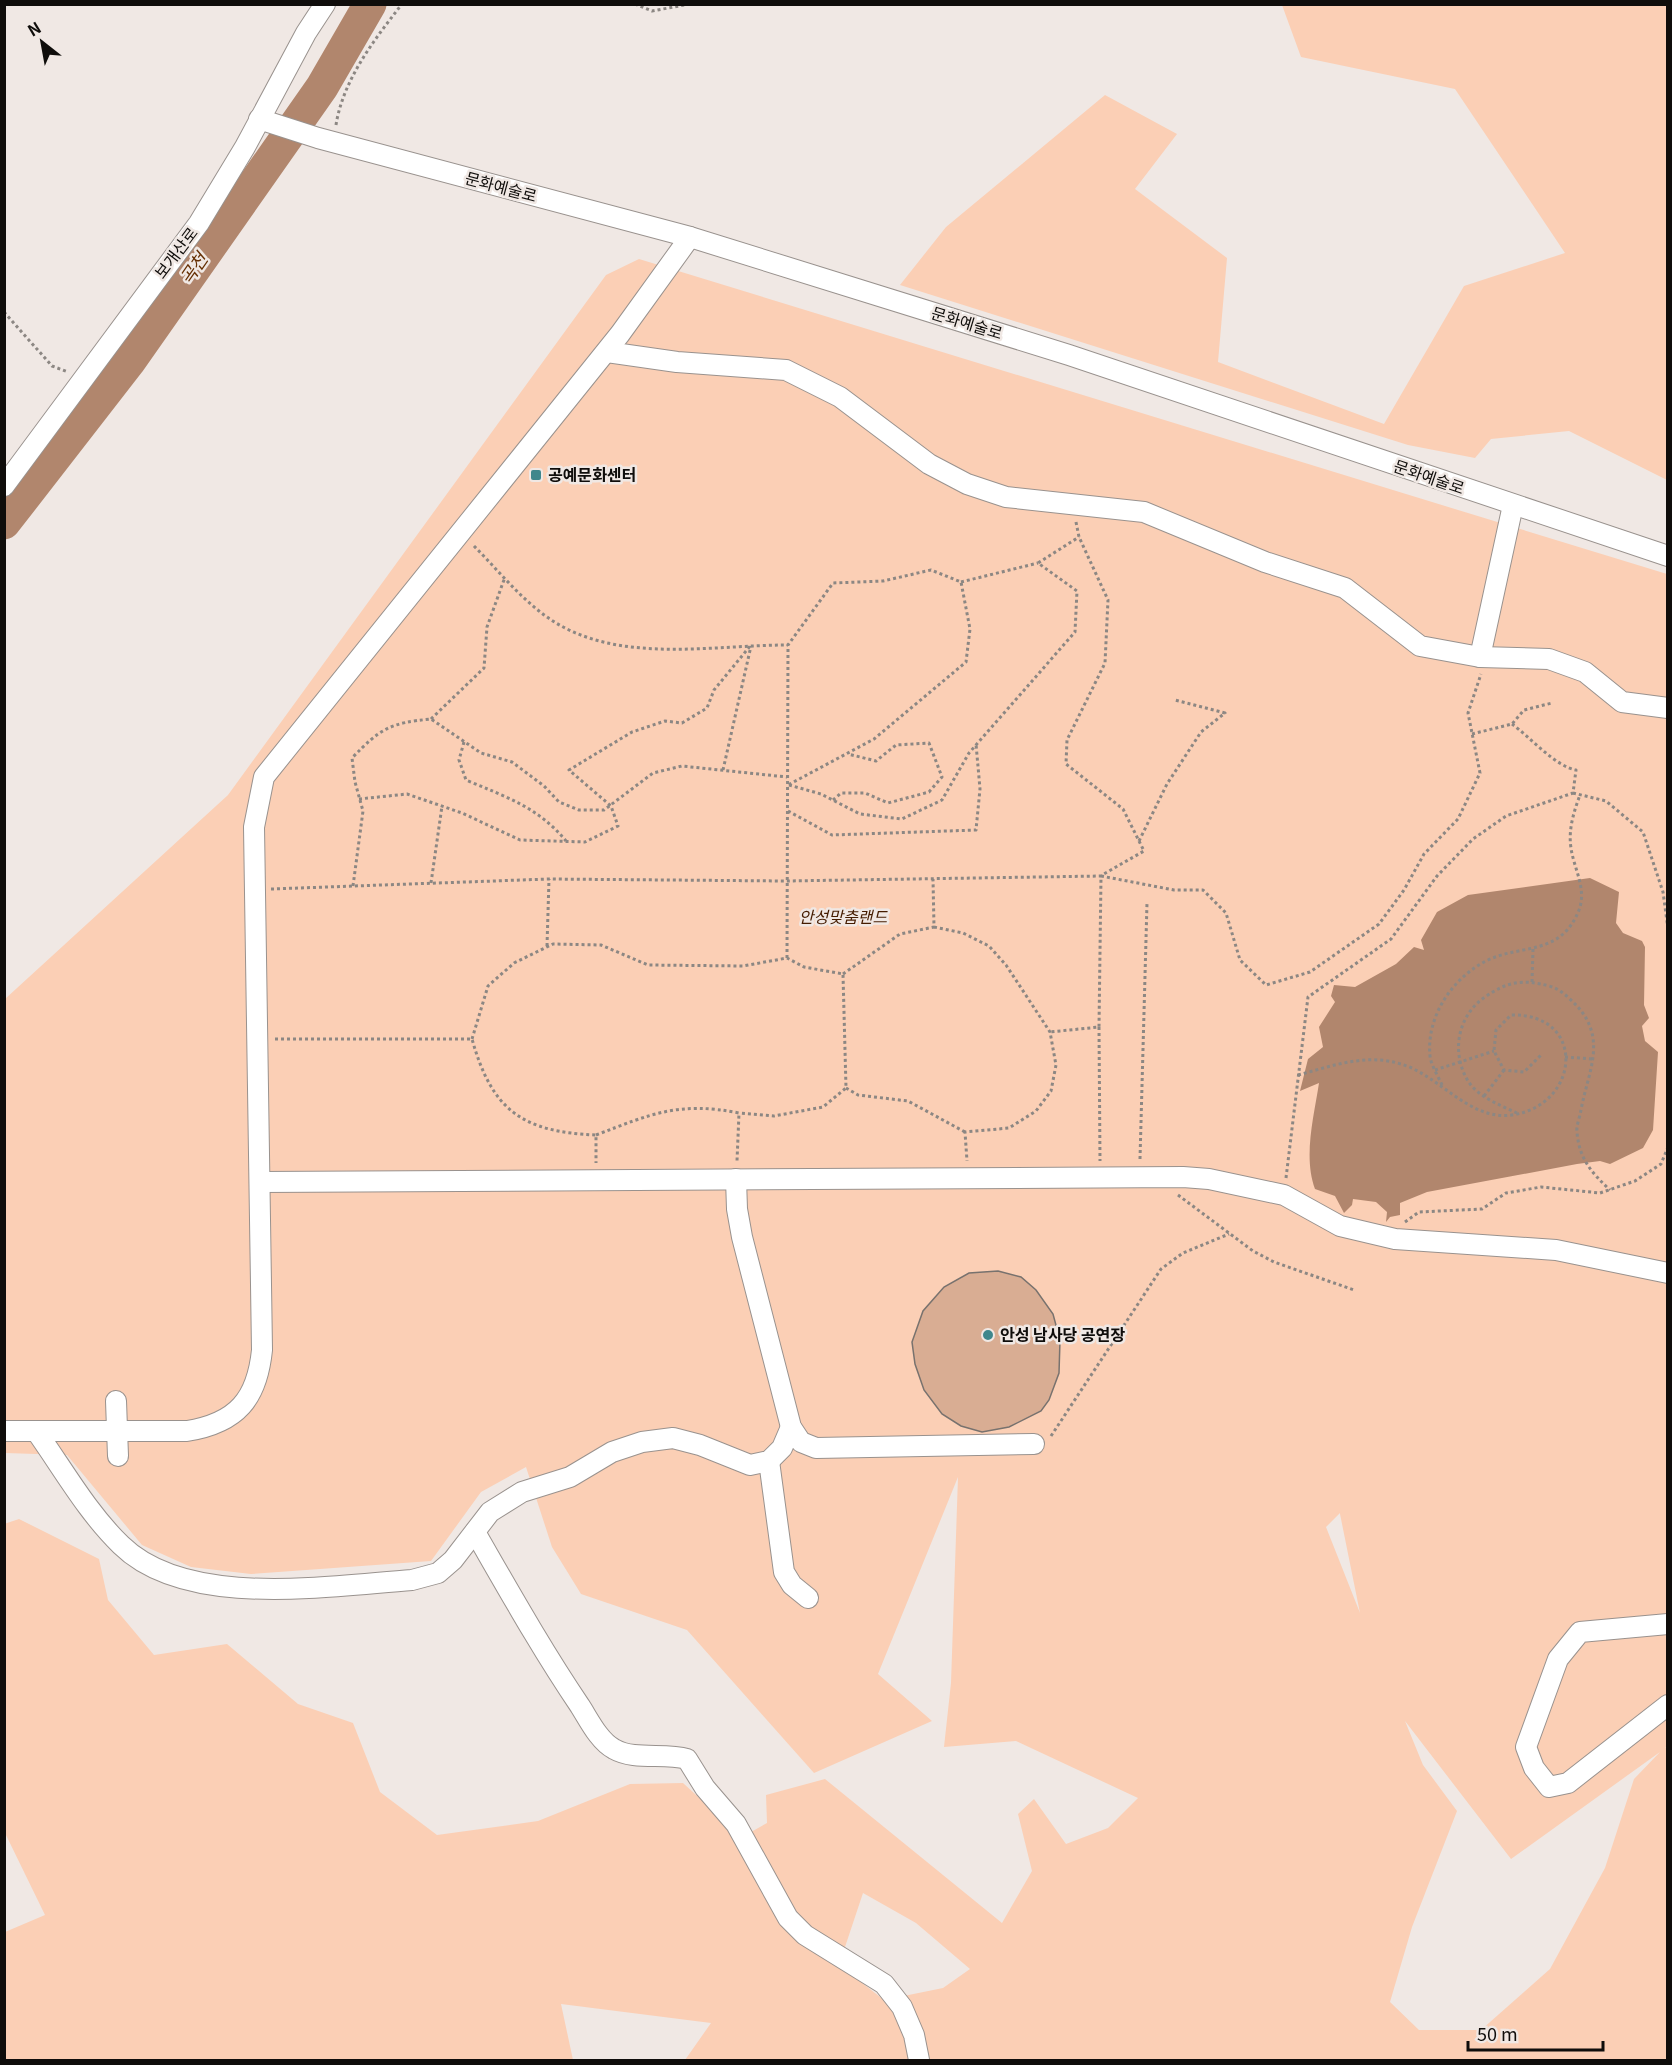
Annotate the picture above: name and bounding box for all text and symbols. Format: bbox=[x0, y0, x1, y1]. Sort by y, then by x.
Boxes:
north arrow bbox=[12, 12, 72, 72]
text: N bbox=[22, 15, 45, 42]
street label: 문화예술로 bbox=[463, 165, 540, 207]
street label: 보개산로 bbox=[148, 221, 203, 283]
water label: 곡천 bbox=[172, 245, 214, 289]
street label: 문화예술로 bbox=[929, 300, 1006, 344]
street label: 문화예술로 bbox=[1391, 453, 1468, 499]
place label: 공예문화센터 bbox=[548, 462, 636, 486]
marker: 공예문화센터 bbox=[529, 468, 543, 482]
park label: 안성맞춤랜드 bbox=[799, 904, 888, 928]
place label: 안성 남사당 공연장 bbox=[1000, 1322, 1125, 1346]
marker: 안성 남사당 공연장 bbox=[981, 1328, 995, 1342]
scale bar bbox=[1468, 2014, 1603, 2052]
text: 50 m bbox=[1477, 2020, 1518, 2046]

